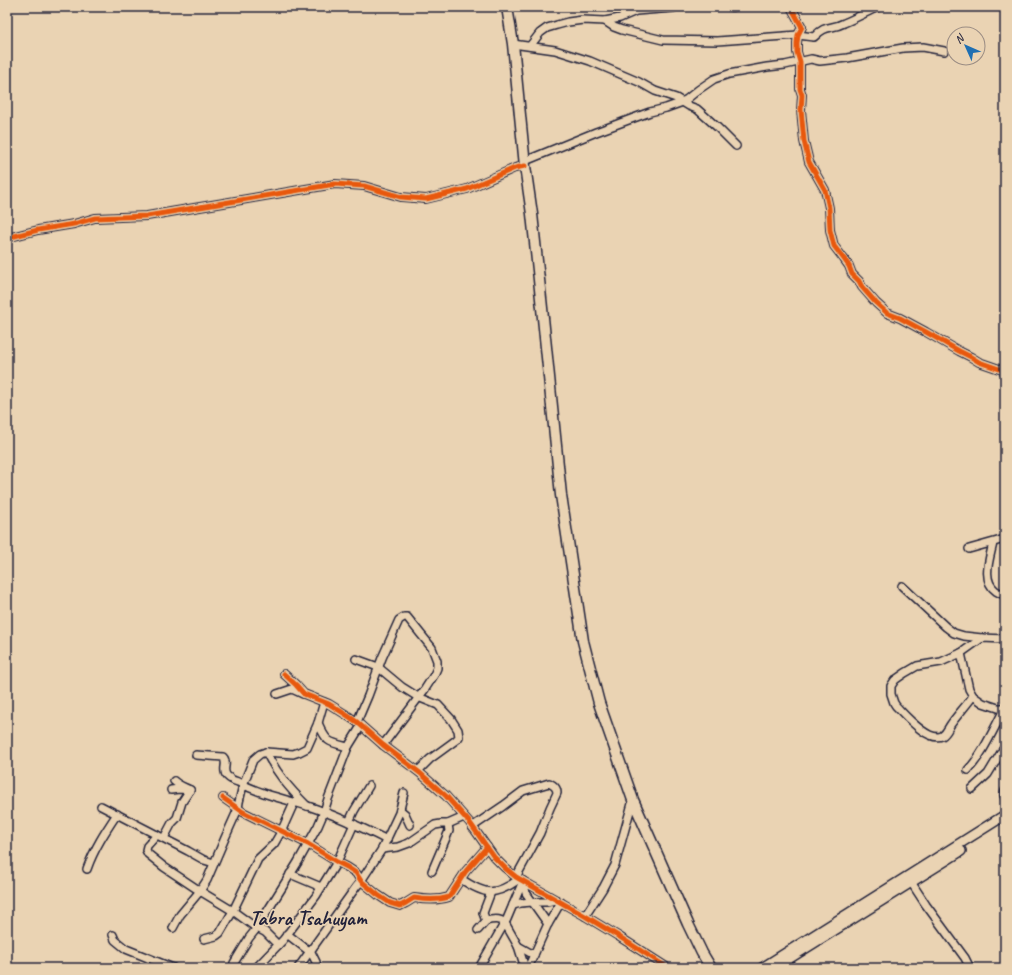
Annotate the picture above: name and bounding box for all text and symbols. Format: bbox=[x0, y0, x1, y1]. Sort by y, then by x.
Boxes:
north arrow bbox=[946, 26, 986, 66]
text: N bbox=[952, 30, 968, 46]
district label: Tabra Tsahuyam bbox=[249, 905, 368, 932]

